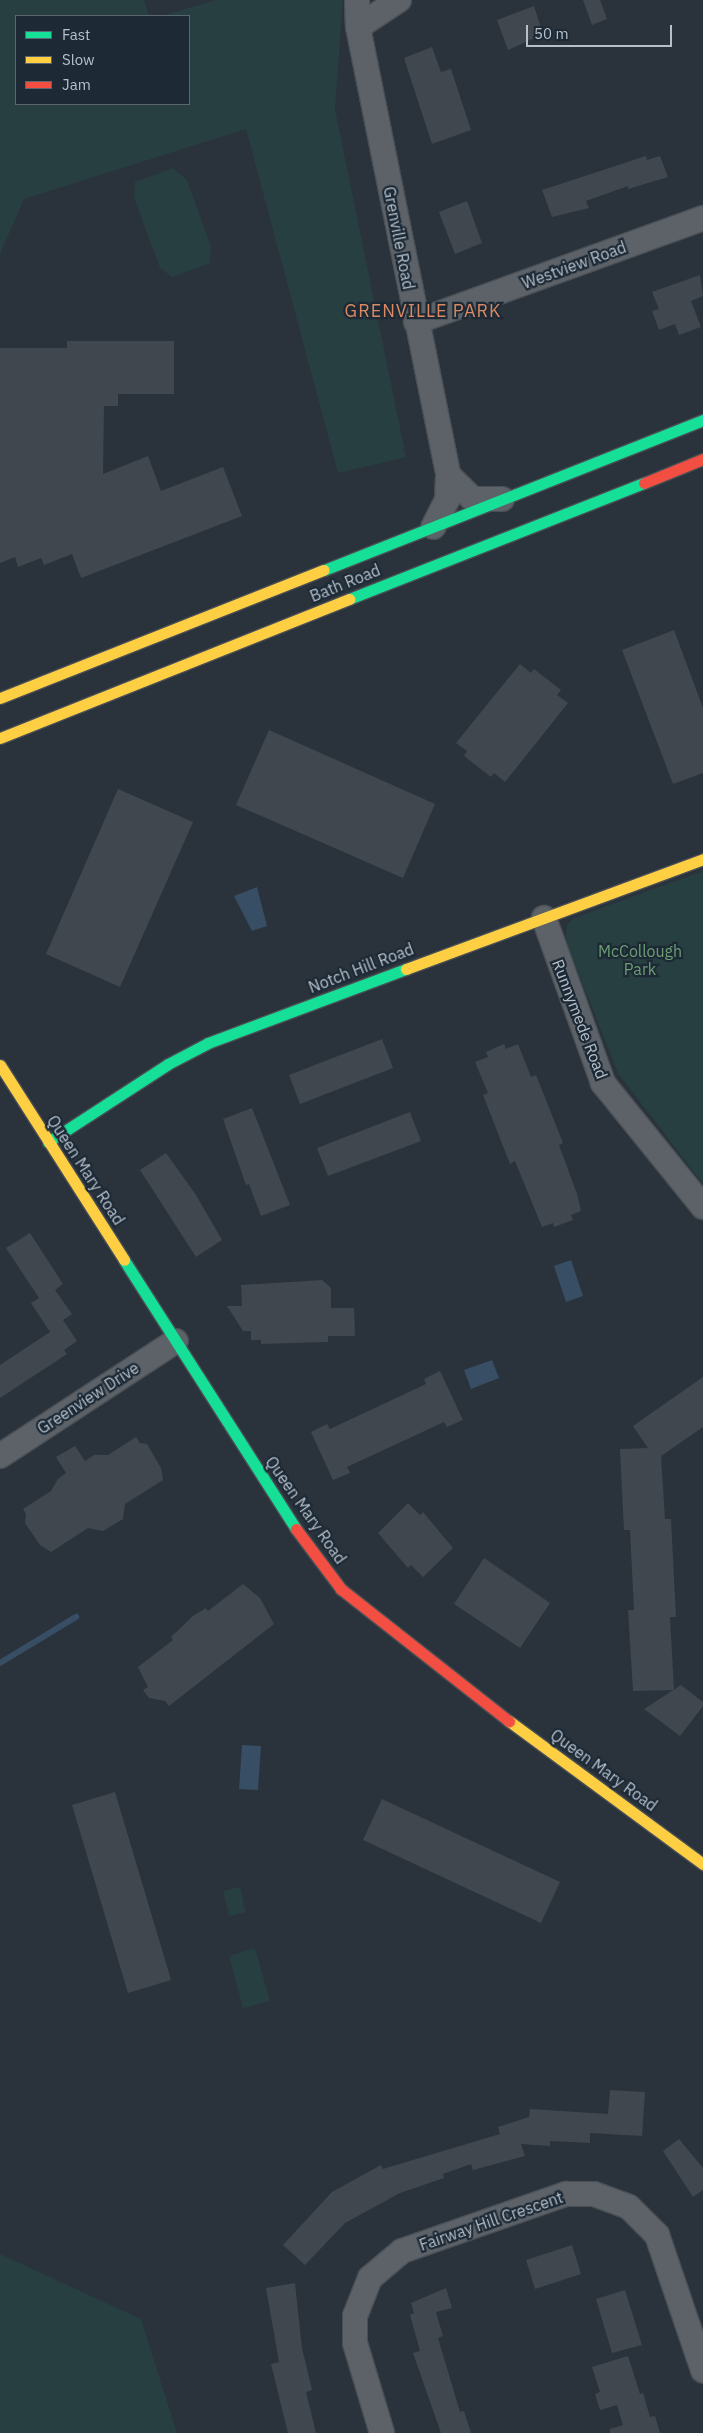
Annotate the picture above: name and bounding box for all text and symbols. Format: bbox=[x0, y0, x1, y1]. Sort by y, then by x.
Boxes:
legend bbox=[15, 15, 190, 105]
scale bar bbox=[528, 15, 674, 47]
text: 50 m bbox=[534, 24, 569, 43]
text: Fast bbox=[62, 25, 90, 44]
text: Slow bbox=[62, 50, 95, 69]
text: Jam bbox=[62, 75, 91, 94]
street label: Grenville Road bbox=[380, 185, 418, 291]
street label: Westview Road bbox=[519, 237, 629, 293]
district label: GRENVILLE PARK bbox=[343, 300, 503, 322]
street label: Bath Road bbox=[307, 560, 383, 606]
street label: Notch Hill Road bbox=[306, 939, 416, 997]
park label: McCollough Park bbox=[598, 941, 682, 979]
street label: Runnymede Road bbox=[548, 956, 612, 1082]
street label: Queen Mary Road bbox=[43, 1112, 129, 1228]
street label: Greenview Drive bbox=[34, 1358, 142, 1438]
street label: Queen Mary Road bbox=[262, 1452, 350, 1568]
street label: Queen Mary Road bbox=[547, 1725, 661, 1815]
street label: Fairway Hill Crescent bbox=[417, 2187, 565, 2255]

